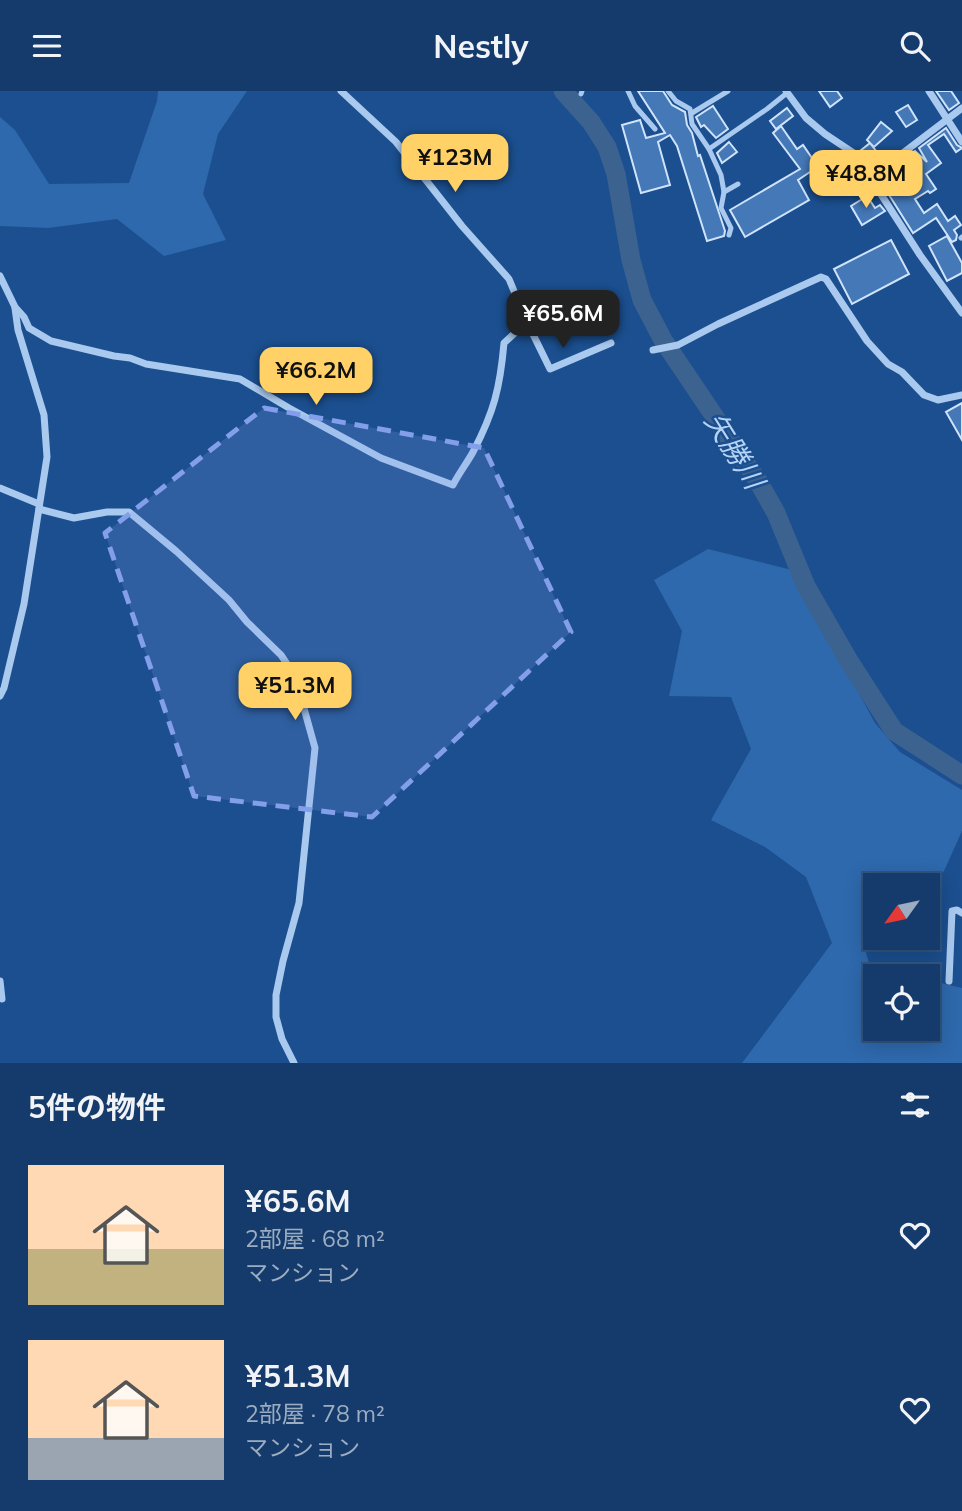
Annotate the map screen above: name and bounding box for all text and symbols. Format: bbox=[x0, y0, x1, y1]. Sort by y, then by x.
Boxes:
text: Nestly bbox=[433, 26, 529, 66]
icon: menu bbox=[28, 27, 66, 65]
icon: search bbox=[896, 27, 934, 65]
pin: ¥123M bbox=[406, 134, 504, 194]
text: ¥123M bbox=[417, 142, 493, 171]
pin: ¥48.8M bbox=[809, 151, 923, 210]
text: ¥48.8M bbox=[826, 158, 906, 187]
pin: ¥65.6M bbox=[506, 291, 620, 350]
text: ¥65.6M bbox=[523, 298, 603, 327]
pin: ¥66.2M bbox=[259, 347, 373, 407]
text: ¥66.2M bbox=[276, 355, 356, 384]
water label: 矢勝川 bbox=[698, 405, 774, 497]
pin: ¥51.3M bbox=[238, 663, 352, 722]
text: ¥51.3M bbox=[255, 670, 335, 699]
north arrow bbox=[863, 873, 940, 950]
map controls bbox=[863, 873, 940, 1041]
button: locate bbox=[863, 964, 940, 1041]
icon: filters bbox=[896, 1086, 934, 1124]
text: 5件の物件 bbox=[28, 1088, 166, 1126]
text: ¥65.6M bbox=[245, 1182, 351, 1220]
icon: home bbox=[84, 1193, 168, 1277]
icon: heart bbox=[896, 1216, 934, 1254]
text: 2部屋 · 68 m² bbox=[245, 1224, 385, 1253]
text: マンション bbox=[245, 1258, 360, 1287]
text: ¥51.3M bbox=[245, 1357, 351, 1395]
icon: home bbox=[84, 1368, 168, 1452]
icon: heart bbox=[896, 1391, 934, 1429]
text: 2部屋 · 78 m² bbox=[245, 1399, 385, 1428]
text: マンション bbox=[245, 1433, 360, 1462]

